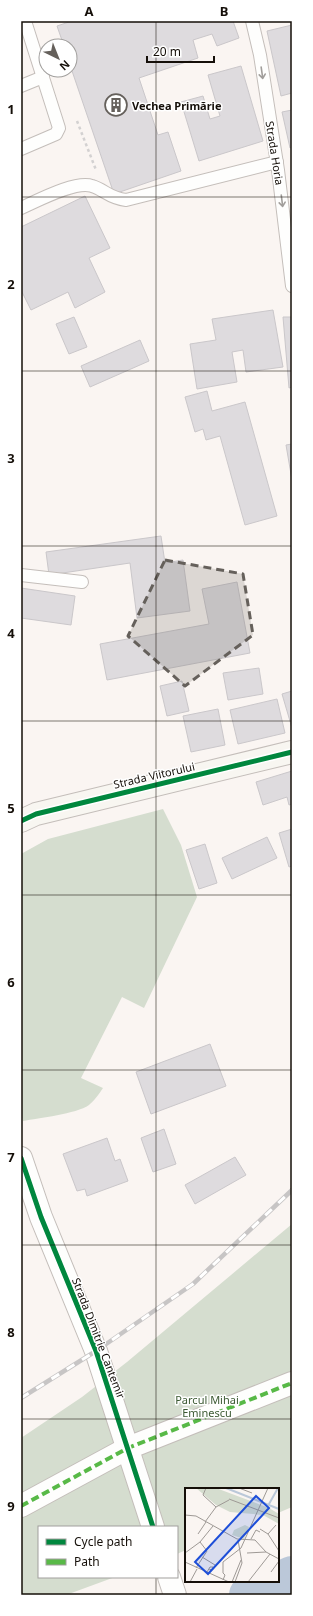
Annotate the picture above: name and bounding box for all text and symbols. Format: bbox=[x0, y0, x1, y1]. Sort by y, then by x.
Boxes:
text: A bbox=[85, 2, 94, 20]
text: B bbox=[220, 2, 228, 20]
north arrow bbox=[38, 38, 78, 78]
scale bar bbox=[147, 38, 214, 64]
text: 20 m bbox=[153, 43, 181, 60]
text: N bbox=[57, 57, 74, 74]
one-way arrow bbox=[258, 66, 266, 79]
building icon: Vechea Primărie bbox=[103, 92, 129, 118]
place label: Vechea Primărie bbox=[132, 98, 222, 113]
text: 1 bbox=[7, 100, 15, 118]
street label: Strada Horia bbox=[263, 120, 287, 186]
one-way arrow bbox=[278, 194, 286, 207]
text: 2 bbox=[7, 275, 15, 293]
text: 3 bbox=[7, 449, 15, 467]
text: 4 bbox=[7, 624, 15, 642]
street label: Strada Viitorului bbox=[112, 758, 196, 792]
text: 5 bbox=[7, 799, 15, 817]
text: 6 bbox=[7, 973, 15, 991]
text: 7 bbox=[7, 1148, 15, 1166]
street label: Strada Dimitrie Cantemir bbox=[69, 1275, 129, 1401]
text: 8 bbox=[7, 1323, 15, 1341]
park label: Parcul Mihai Eminescu bbox=[175, 1392, 239, 1420]
inset map bbox=[185, 1488, 279, 1582]
text: 9 bbox=[7, 1497, 15, 1515]
legend bbox=[38, 1526, 178, 1578]
text: Cycle path bbox=[74, 1533, 132, 1550]
text: Path bbox=[74, 1553, 100, 1570]

